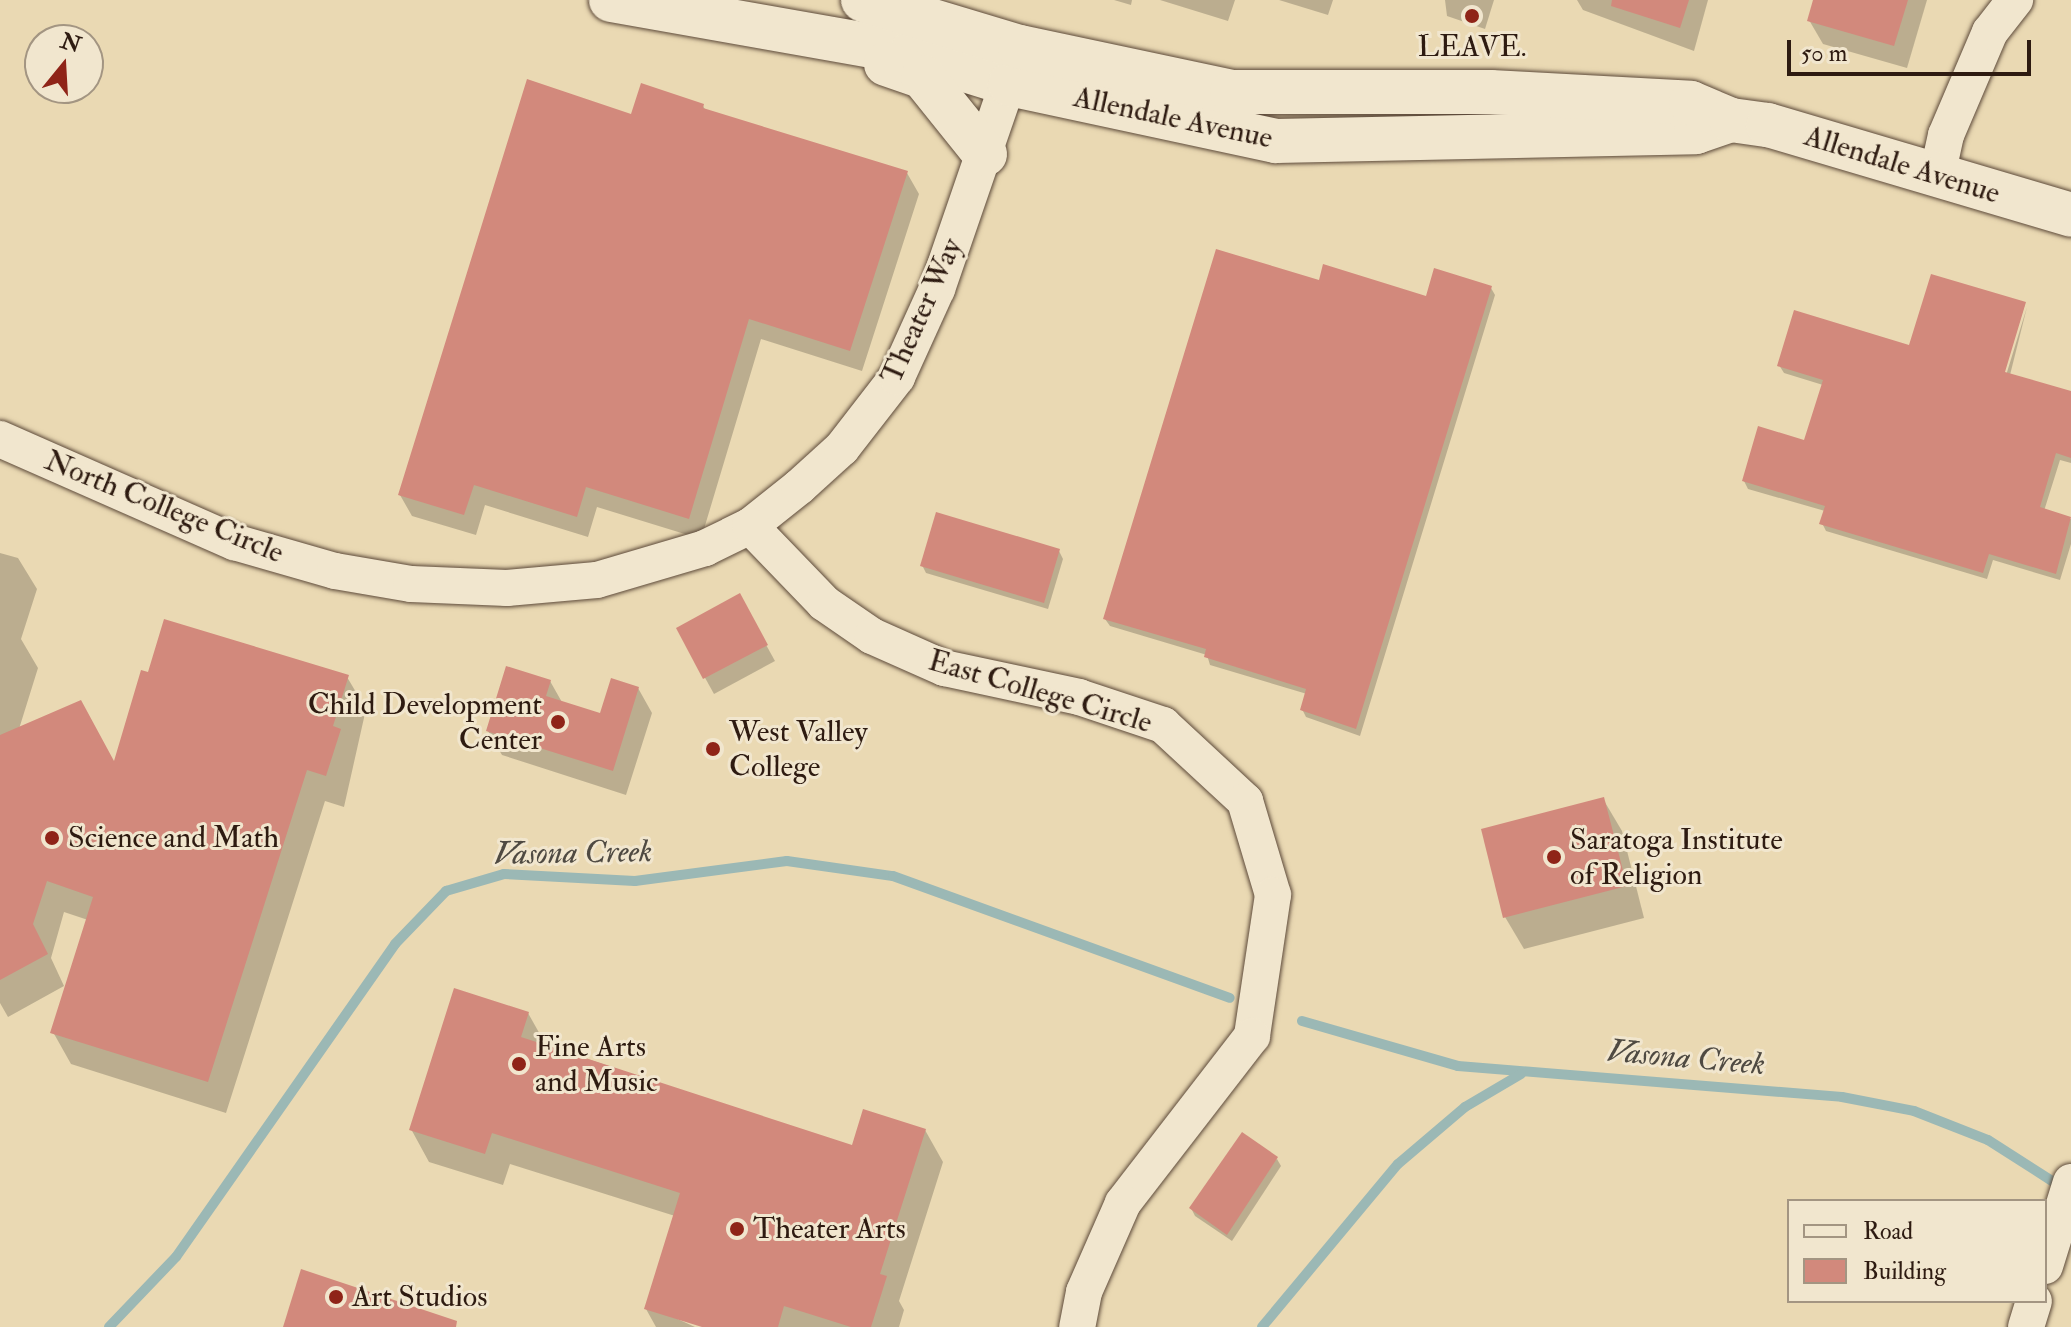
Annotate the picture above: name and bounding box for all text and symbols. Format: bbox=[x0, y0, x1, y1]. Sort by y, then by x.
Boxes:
marker: LEAVE. bbox=[1463, 7, 1481, 25]
north arrow bbox=[24, 24, 104, 104]
scale bar bbox=[1791, 24, 2035, 74]
text: N bbox=[57, 27, 84, 59]
place label: LEAVE. bbox=[1417, 29, 1527, 65]
text: 50 m bbox=[1801, 38, 1847, 69]
street label: Allendale Avenue bbox=[1070, 79, 1276, 157]
street label: Allendale Avenue bbox=[1800, 118, 2004, 212]
street label: Theater Way bbox=[874, 233, 970, 389]
street label: North College Circle bbox=[39, 443, 289, 571]
street label: East College Circle bbox=[924, 643, 1156, 741]
place label: Child Development Center bbox=[308, 687, 542, 758]
marker: Child Development Center bbox=[549, 713, 567, 731]
place label: West Valley College bbox=[729, 714, 868, 784]
marker: West Valley College bbox=[704, 740, 722, 758]
place label: Science and Math bbox=[68, 820, 279, 856]
place label: Saratoga Institute of Religion bbox=[1570, 822, 1783, 892]
marker: Science and Math bbox=[43, 829, 61, 847]
water label: Vasona Creek bbox=[493, 832, 653, 874]
marker: Saratoga Institute of Religion bbox=[1545, 848, 1563, 866]
place label: Fine Arts and Music bbox=[535, 1029, 658, 1100]
water label: Vasona Creek bbox=[1605, 1032, 1767, 1084]
marker: Fine Arts and Music bbox=[510, 1055, 528, 1073]
legend bbox=[1787, 1199, 2047, 1303]
place label: Theater Arts bbox=[753, 1211, 906, 1247]
text: Road bbox=[1863, 1216, 1913, 1247]
marker: Theater Arts bbox=[728, 1220, 746, 1238]
text: Building bbox=[1863, 1256, 1946, 1287]
place label: Art Studios bbox=[352, 1279, 488, 1315]
marker: Art Studios bbox=[327, 1288, 345, 1306]

